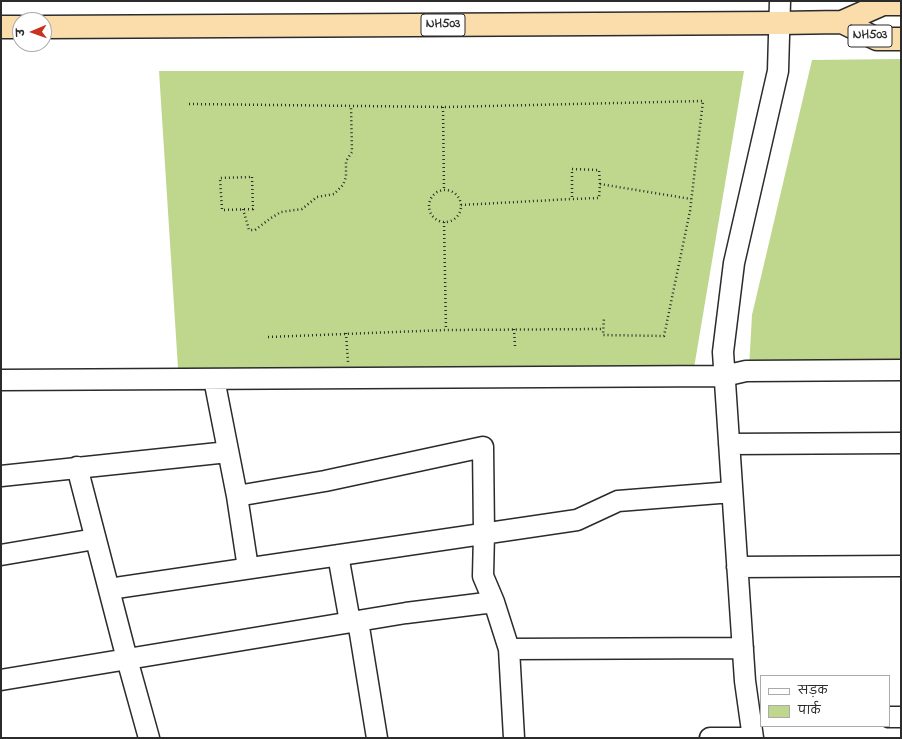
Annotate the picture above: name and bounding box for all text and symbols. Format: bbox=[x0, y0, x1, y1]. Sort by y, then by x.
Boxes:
north arrow bbox=[12, 12, 52, 52]
road number: NH503 bbox=[421, 14, 465, 36]
road number: NH503 bbox=[848, 25, 892, 47]
text: उ bbox=[13, 28, 29, 36]
legend bbox=[760, 675, 890, 727]
text: सड़क bbox=[798, 682, 828, 700]
text: पार्क bbox=[798, 702, 821, 720]

